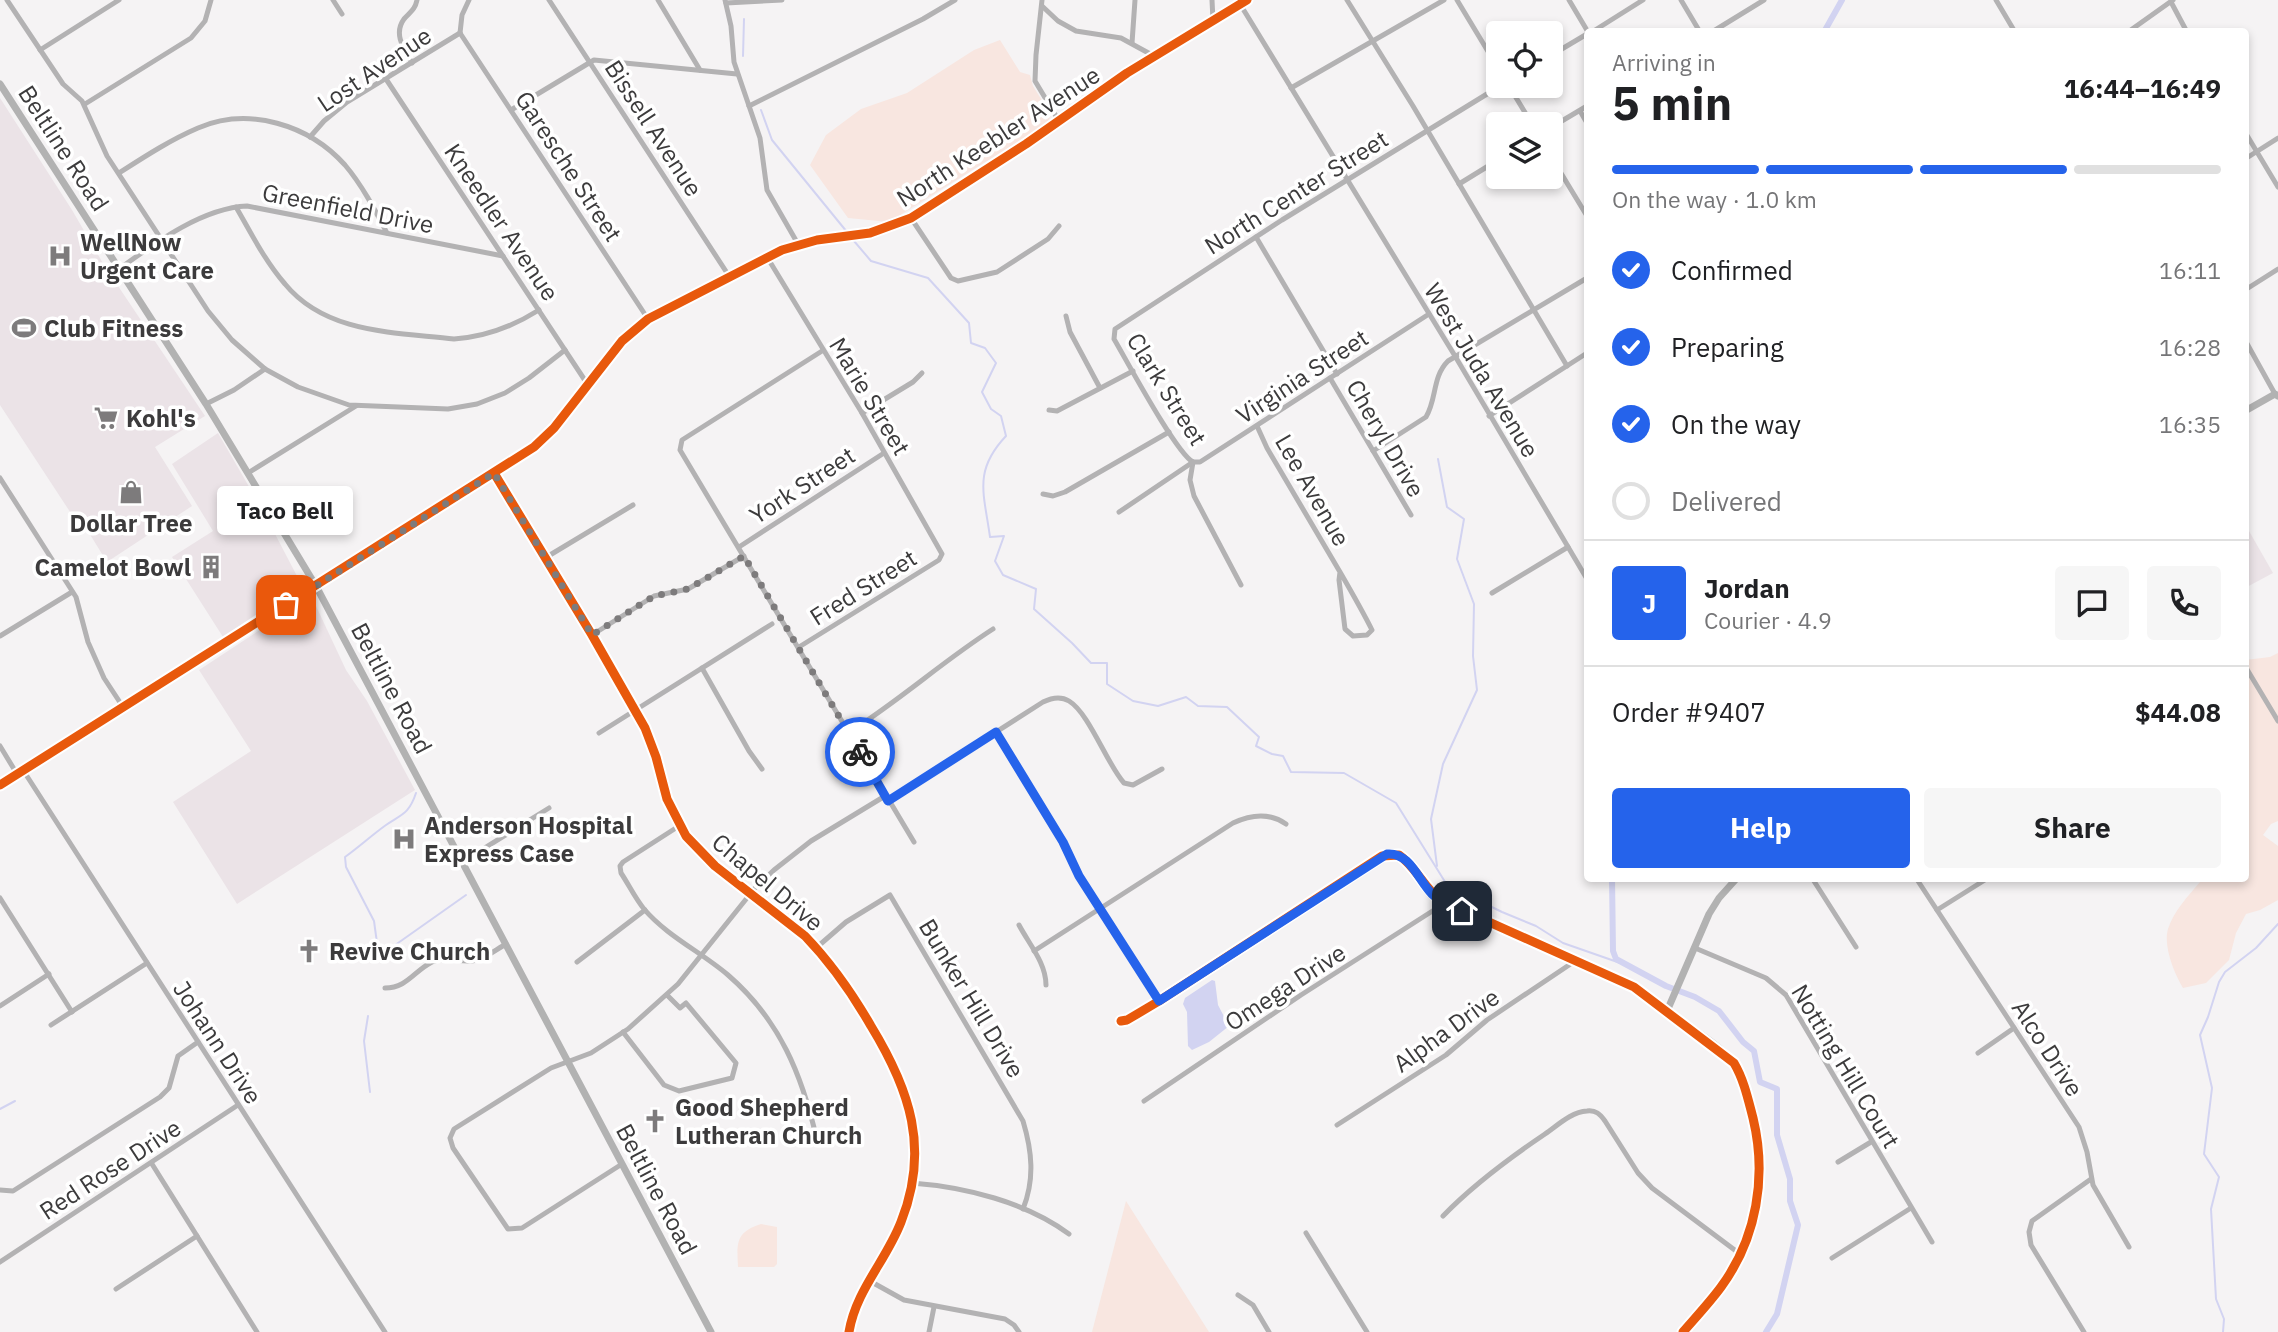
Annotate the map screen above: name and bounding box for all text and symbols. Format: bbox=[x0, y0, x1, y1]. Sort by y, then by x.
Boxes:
street label: Lost Avenue bbox=[311, 19, 437, 119]
map controls bbox=[1486, 21, 1563, 189]
button: locate bbox=[1486, 21, 1563, 98]
text: Arriving in bbox=[1612, 47, 1716, 77]
street label: Bissell Avenue bbox=[598, 54, 710, 202]
street label: North Keebler Avenue bbox=[890, 58, 1106, 214]
text: 16:44–16:49 bbox=[2064, 71, 2221, 105]
text: 5 min bbox=[1612, 73, 1732, 133]
street label: Beltline Road bbox=[11, 79, 117, 217]
street label: Garesche Street bbox=[508, 85, 630, 247]
button: layers bbox=[1486, 112, 1563, 189]
street label: North Center Street bbox=[1198, 123, 1394, 261]
street label: Kneedler Avenue bbox=[438, 137, 566, 307]
street label: Greenfield Drive bbox=[260, 176, 436, 240]
text: On the way · 1.0 km bbox=[1612, 184, 1817, 214]
place label: WellNow Urgent Care bbox=[80, 226, 214, 286]
hospital icon: WellNow Urgent Care bbox=[46, 242, 74, 270]
icon: check bbox=[1612, 251, 1650, 289]
text: Confirmed bbox=[1671, 253, 1793, 287]
text: 16:11 bbox=[2159, 255, 2221, 285]
street label: West Juda Avenue bbox=[1417, 277, 1547, 463]
place label: Club Fitness bbox=[44, 312, 183, 344]
sports icon: Club Fitness bbox=[10, 314, 38, 342]
street label: Virginia Street bbox=[1230, 321, 1374, 431]
street label: Clark Street bbox=[1120, 327, 1214, 451]
icon: check bbox=[1612, 328, 1650, 366]
text: Preparing bbox=[1671, 330, 1784, 364]
street label: Marie Street bbox=[822, 331, 918, 461]
text: 16:28 bbox=[2159, 332, 2221, 362]
street label: Cheryl Drive bbox=[1339, 373, 1433, 503]
place label: Kohl's bbox=[126, 402, 196, 434]
supermarket icon: Kohl's bbox=[92, 404, 120, 432]
icon: check bbox=[1612, 405, 1650, 443]
text: On the way bbox=[1671, 407, 1801, 441]
text: 16:35 bbox=[2159, 409, 2221, 439]
street label: Lee Avenue bbox=[1268, 428, 1358, 552]
street label: York Street bbox=[743, 439, 861, 531]
shop icon: Dollar Tree bbox=[117, 478, 145, 506]
text: Delivered bbox=[1671, 484, 1782, 518]
callout: Taco Bell bbox=[218, 486, 354, 535]
text: Taco Bell bbox=[236, 495, 334, 525]
place label: Dollar Tree bbox=[69, 507, 193, 539]
street label: Fred Street bbox=[804, 542, 922, 632]
place label: Camelot Bowl bbox=[34, 551, 191, 583]
building icon: Camelot Bowl bbox=[197, 553, 225, 581]
button: chat bbox=[2055, 566, 2129, 640]
button: phone bbox=[2147, 566, 2221, 640]
text: Jordan bbox=[1704, 571, 1790, 605]
pin bbox=[256, 575, 316, 635]
icon: bag bbox=[267, 586, 305, 624]
text: J bbox=[1642, 586, 1656, 620]
text: Courier · 4.9 bbox=[1704, 605, 1832, 635]
street label: Beltline Road bbox=[344, 617, 440, 759]
text: Order #9407 bbox=[1612, 695, 1766, 729]
text: $44.08 bbox=[2135, 695, 2221, 729]
courier bbox=[825, 717, 895, 787]
icon: bike bbox=[841, 733, 879, 771]
button: Help bbox=[1612, 788, 1910, 868]
button: Share bbox=[1924, 788, 2221, 868]
place label: Anderson Hospital Express Case bbox=[424, 809, 633, 869]
hospital icon: Anderson Hospital Express Case bbox=[390, 825, 418, 853]
street label: Chapel Drive bbox=[705, 826, 831, 938]
pin bbox=[1432, 881, 1492, 941]
icon: home bbox=[1443, 892, 1481, 930]
street label: Bunker Hill Drive bbox=[912, 913, 1032, 1083]
place label: Revive Church bbox=[329, 935, 490, 967]
street label: Omega Drive bbox=[1218, 936, 1352, 1038]
church icon: Revive Church bbox=[295, 937, 323, 965]
street label: Johann Drive bbox=[166, 974, 270, 1110]
street label: Notting Hill Court bbox=[1784, 978, 1908, 1154]
street label: Alpha Drive bbox=[1387, 981, 1505, 1079]
street label: Alco Drive bbox=[2005, 994, 2091, 1102]
place label: Good Shepherd Lutheran Church bbox=[675, 1091, 862, 1151]
church icon: Good Shepherd Lutheran Church bbox=[641, 1107, 669, 1135]
street label: Red Rose Drive bbox=[33, 1111, 187, 1227]
street label: Beltline Road bbox=[609, 1118, 705, 1260]

